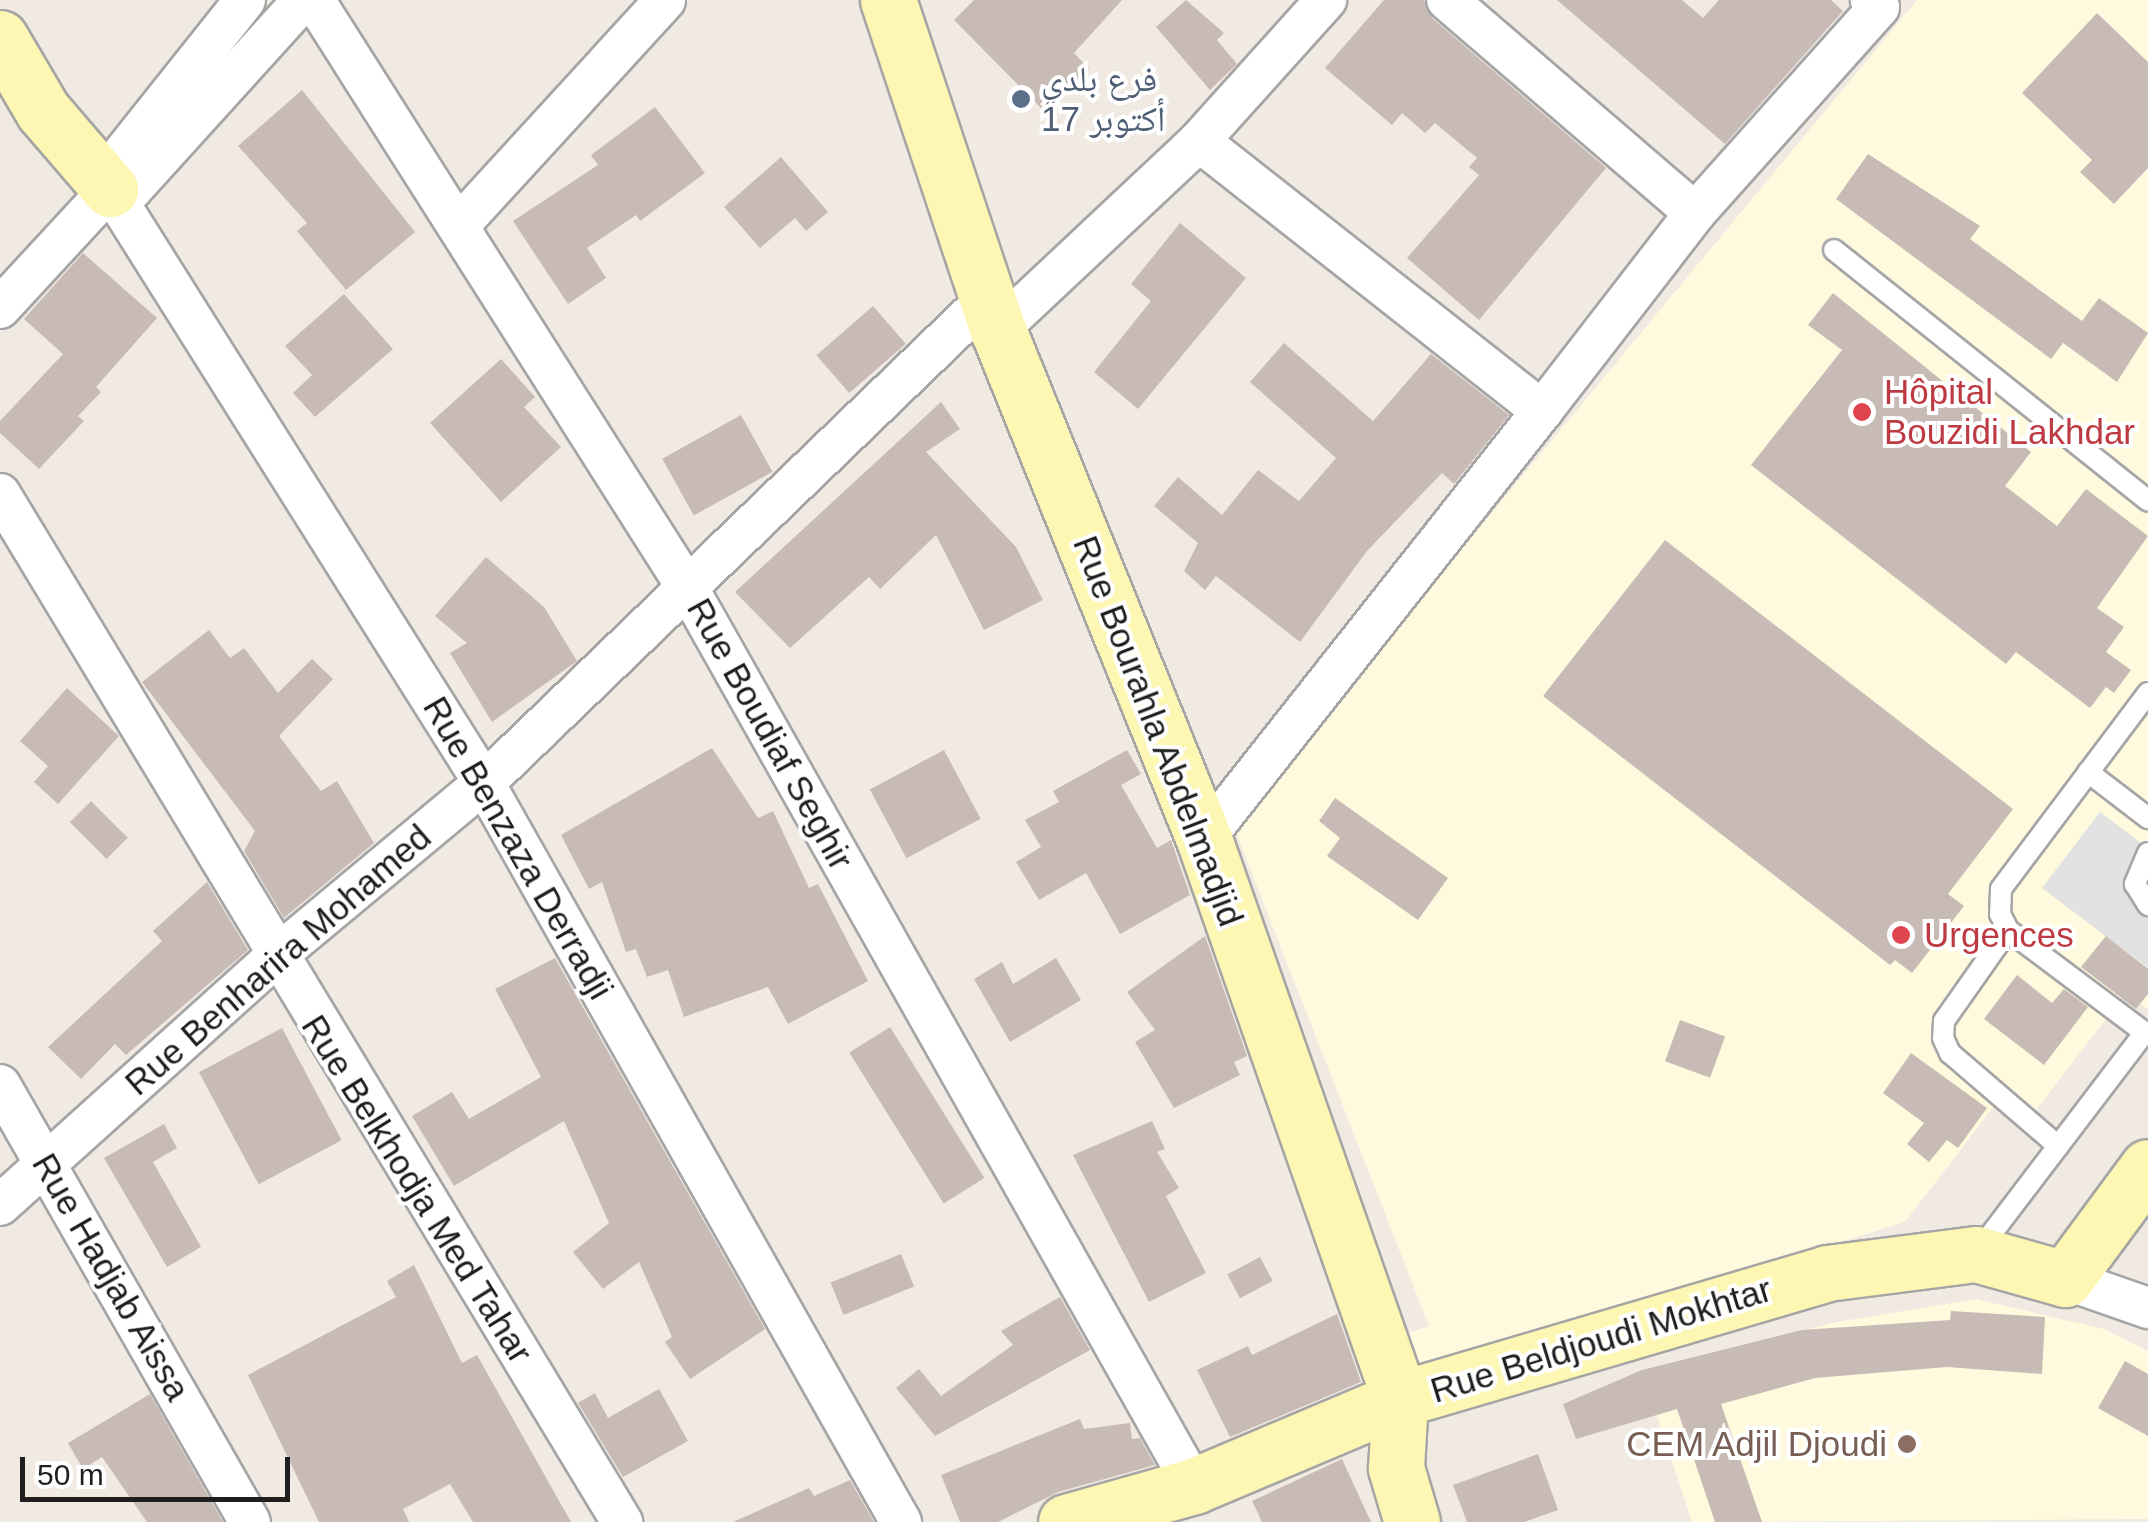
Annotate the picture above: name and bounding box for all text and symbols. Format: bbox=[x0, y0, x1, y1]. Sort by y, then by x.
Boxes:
place label: فرع بلدي 17 أكتوبر bbox=[1041, 58, 1165, 140]
marker: فرع بلدي 17 أكتوبر bbox=[1010, 88, 1032, 110]
place label: Hôpital Bouzidi Lakhdar bbox=[1884, 371, 2135, 453]
marker: Hôpital Bouzidi Lakhdar bbox=[1849, 399, 1875, 425]
street label: Rue Bourahla Abdelmadjid bbox=[1064, 529, 1252, 933]
street label: Rue Boudiaf Seghir bbox=[678, 591, 862, 877]
street label: Rue Benzaza Derradji bbox=[414, 689, 622, 1007]
street label: Rue Benharira Mohamed bbox=[117, 816, 439, 1104]
place label: Urgences bbox=[1924, 914, 2074, 956]
marker: Urgences bbox=[1888, 922, 1914, 948]
street label: Rue Belkhodja Med Tahar bbox=[292, 1007, 542, 1371]
street label: Rue Hadjab Aissa bbox=[23, 1145, 199, 1409]
street label: Rue Beldjoudi Mokhtar bbox=[1426, 1268, 1776, 1412]
place label: CEM Adjil Djoudi bbox=[1624, 1423, 1887, 1465]
marker: CEM Adjil Djoudi bbox=[1896, 1433, 1918, 1455]
scale bar bbox=[25, 1437, 295, 1499]
text: 50 m bbox=[37, 1458, 104, 1491]

